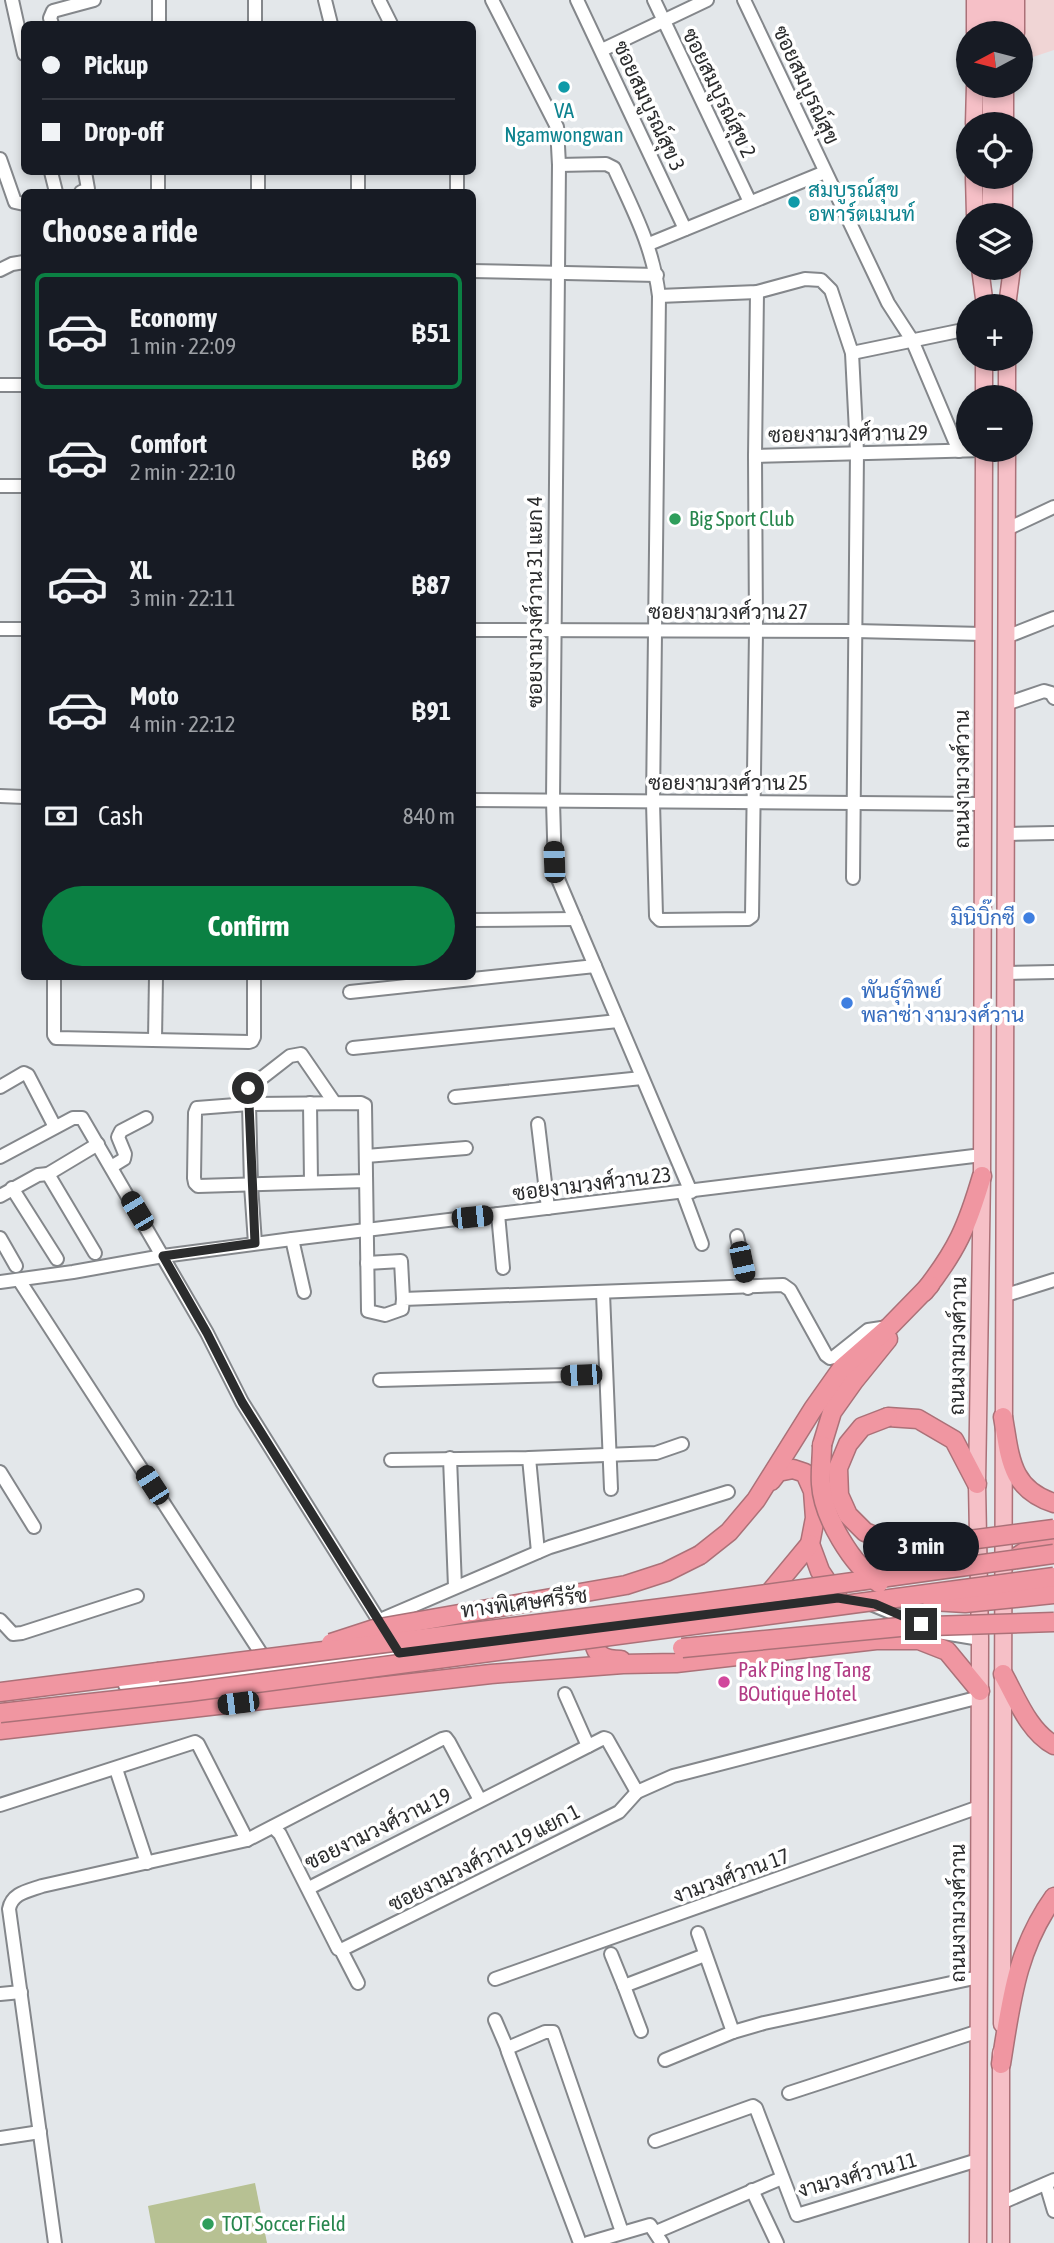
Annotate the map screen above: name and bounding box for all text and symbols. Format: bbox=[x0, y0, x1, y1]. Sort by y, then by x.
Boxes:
street label: ซอยสมบูรณ์สุข bbox=[765, 21, 846, 149]
north arrow bbox=[956, 21, 1032, 98]
map controls bbox=[956, 21, 1033, 462]
street label: ซอยสมบูรณ์สุข 2 bbox=[675, 24, 762, 163]
street label: ซอยสมบูรณ์สุข 3 bbox=[606, 36, 691, 176]
text: Pickup bbox=[84, 50, 148, 80]
marker: VA Ngamwongwan bbox=[556, 79, 572, 95]
place label: VA Ngamwongwan bbox=[504, 98, 624, 146]
button: locate bbox=[956, 112, 1033, 189]
text: Drop-off bbox=[84, 117, 164, 147]
place label: สมบูรณ์สุข อพาร์ตเมนท์ bbox=[808, 176, 915, 225]
marker: สมบูรณ์สุข อพาร์ตเมนท์ bbox=[786, 194, 802, 210]
button: layers bbox=[956, 203, 1033, 280]
text: Choose a ride bbox=[42, 212, 198, 249]
button: + bbox=[956, 294, 1033, 371]
icon: car bbox=[46, 300, 109, 363]
text: Economy bbox=[130, 303, 217, 333]
text: ฿51 bbox=[411, 318, 451, 348]
text: 1 min · 22:09 bbox=[130, 333, 236, 359]
button: − bbox=[956, 385, 1033, 462]
street label: ซอยงามวงศ์วาน 29 bbox=[768, 419, 928, 446]
icon: car bbox=[46, 426, 109, 489]
text: Comfort bbox=[130, 429, 207, 459]
text: ฿69 bbox=[411, 444, 451, 474]
text: 2 min · 22:10 bbox=[130, 459, 236, 485]
street label: ซอยงามวงศ์วาน 31 แยก 4 bbox=[521, 496, 546, 708]
place label: Big Sport Club bbox=[689, 506, 794, 530]
marker: Big Sport Club bbox=[667, 511, 683, 527]
icon: car bbox=[46, 552, 109, 615]
text: XL bbox=[130, 555, 152, 585]
text: ฿87 bbox=[411, 570, 451, 600]
text: 3 min · 22:11 bbox=[130, 585, 236, 611]
street label: ซอยงามวงศ์วาน 27 bbox=[648, 598, 808, 623]
icon: car bbox=[46, 678, 109, 741]
text: Moto bbox=[130, 681, 179, 711]
text: ฿91 bbox=[411, 696, 451, 726]
street label: ถนนงามวงศ์วาน bbox=[948, 710, 973, 848]
text: 4 min · 22:12 bbox=[130, 711, 236, 737]
street label: ซอยงามวงศ์วาน 25 bbox=[648, 769, 808, 794]
icon: cash bbox=[42, 797, 80, 835]
text: Cash bbox=[98, 801, 144, 831]
text: 840 m bbox=[403, 803, 455, 829]
car bbox=[543, 841, 566, 883]
button: Confirm bbox=[42, 886, 455, 966]
place label: มินิบิ๊กซี bbox=[950, 899, 1015, 929]
marker: มินิบิ๊กซี bbox=[1021, 910, 1037, 926]
place label: พันธุ์ทิพย์ พลาซ่า งามวงศ์วาน bbox=[861, 977, 1024, 1026]
marker: พันธุ์ทิพย์ พลาซ่า งามวงศ์วาน bbox=[839, 995, 855, 1011]
route start bbox=[232, 1072, 264, 1104]
street label: ซอยงามวงศ์วาน 23 bbox=[511, 1160, 673, 1205]
car bbox=[118, 1188, 157, 1234]
car bbox=[451, 1204, 494, 1230]
car bbox=[728, 1239, 757, 1285]
street label: ถนนงามวงศ์วาน bbox=[943, 1276, 970, 1416]
car bbox=[560, 1364, 603, 1386]
car bbox=[132, 1462, 173, 1508]
callout: 3 min bbox=[863, 1522, 979, 1572]
text: 3 min bbox=[898, 1533, 944, 1559]
street label: ทางพิเศษศรีรัช bbox=[459, 1582, 589, 1622]
route end bbox=[905, 1608, 937, 1640]
place label: Pak Ping Ing Tang BOutique Hotel bbox=[738, 1657, 871, 1705]
marker: Pak Ping Ing Tang BOutique Hotel bbox=[716, 1674, 732, 1690]
car bbox=[216, 1690, 261, 1716]
street label: ซอยงามวงศ์วาน 19 bbox=[300, 1781, 455, 1874]
street label: ซอยงามวงศ์วาน 19 แยก 1 bbox=[383, 1797, 583, 1916]
street label: งามวงศ์วาน 17 bbox=[669, 1842, 792, 1907]
street label: ถนนงามวงศ์วาน bbox=[944, 1844, 969, 1982]
street label: งามวงศ์วาน 11 bbox=[794, 2146, 919, 2201]
place label: TOT Soccer Field bbox=[222, 2211, 346, 2235]
marker: TOT Soccer Field bbox=[200, 2216, 216, 2232]

